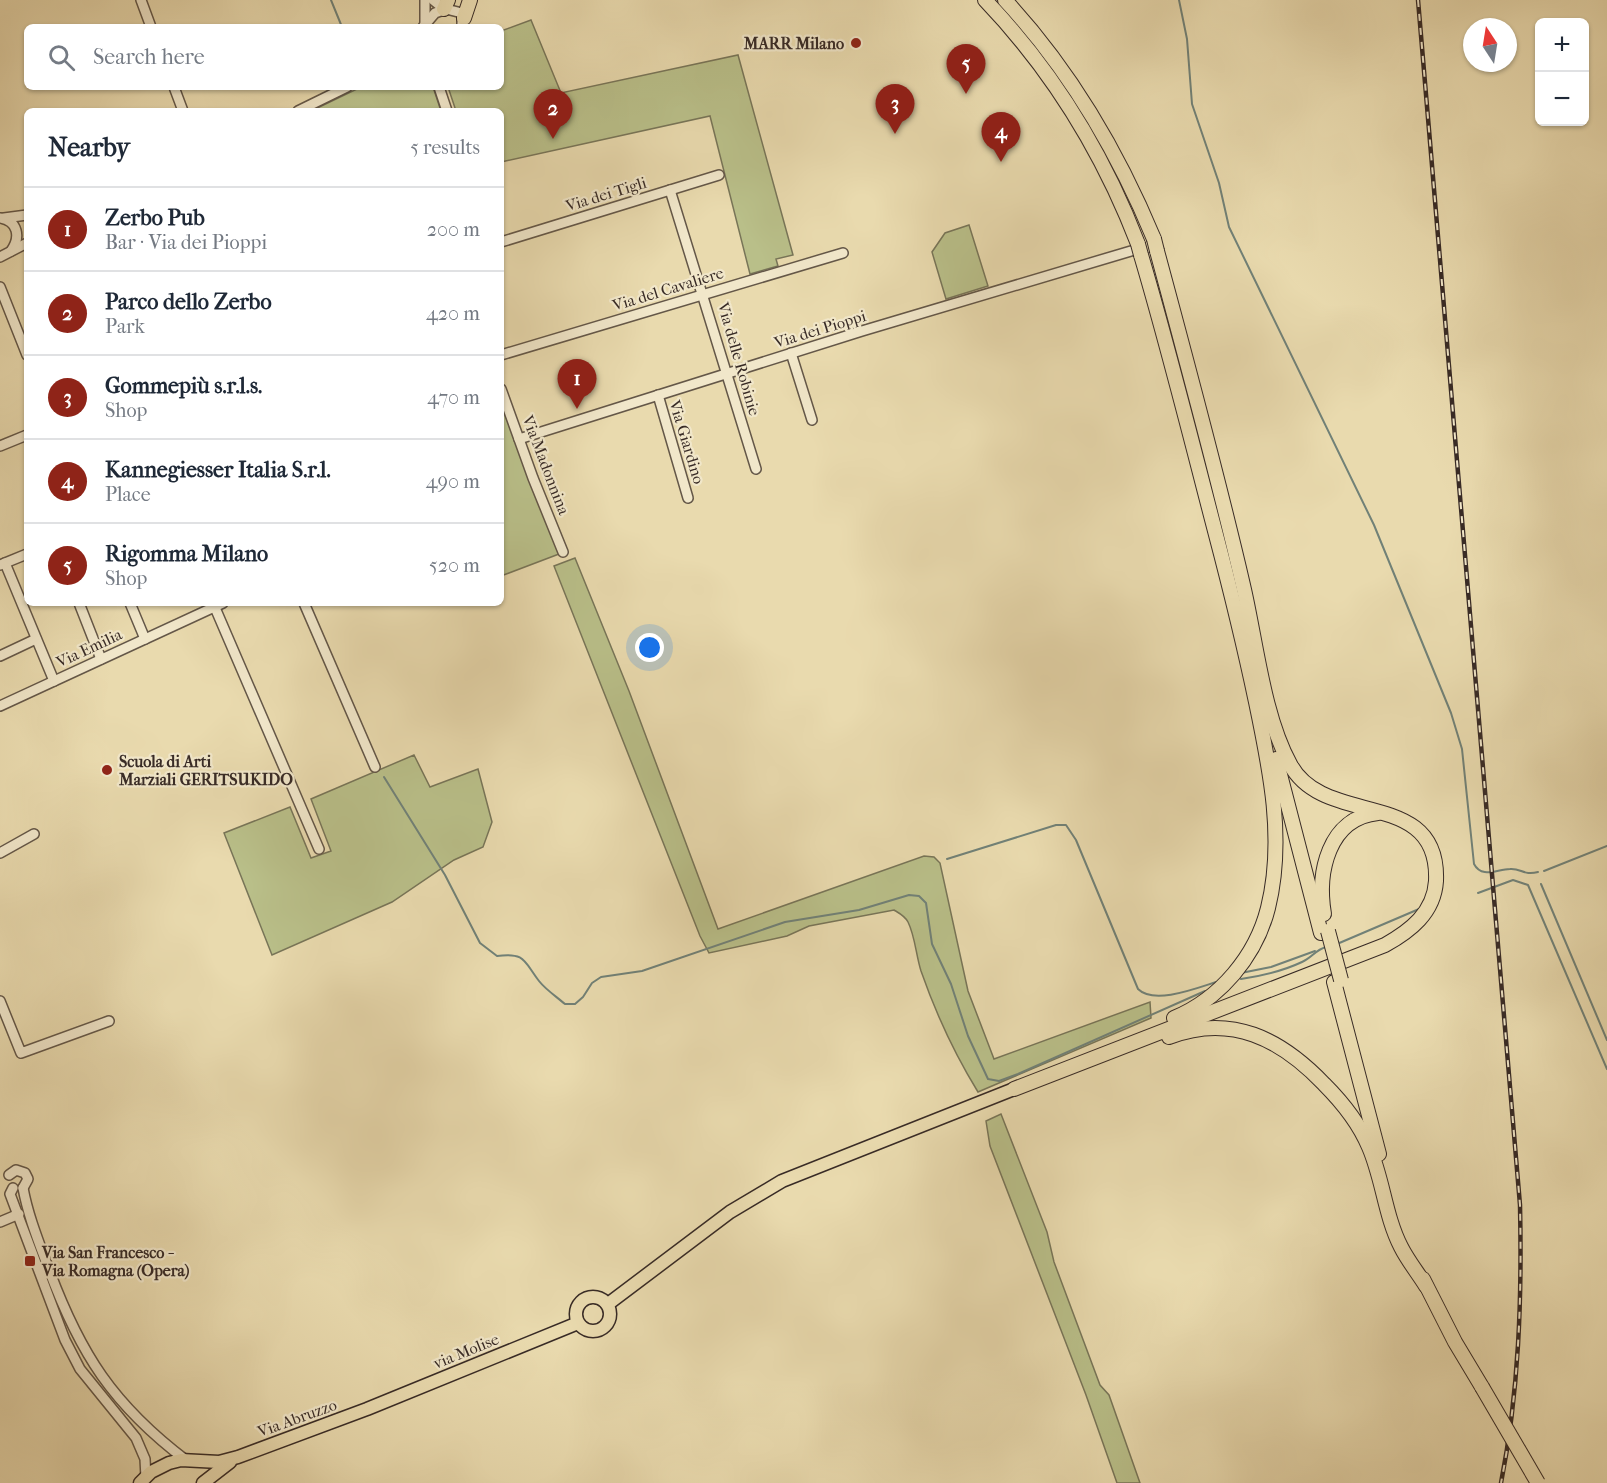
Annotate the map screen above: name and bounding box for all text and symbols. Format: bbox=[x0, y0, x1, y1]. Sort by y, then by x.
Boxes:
north arrow bbox=[1463, 18, 1517, 72]
map controls bbox=[1535, 18, 1589, 126]
button: + bbox=[1535, 18, 1589, 72]
search box bbox=[24, 24, 504, 90]
place label: MARR Milano bbox=[743, 34, 844, 53]
marker: MARR Milano bbox=[849, 36, 863, 50]
icon: search bbox=[45, 41, 78, 74]
text: Search here bbox=[93, 44, 205, 70]
pin: 5 bbox=[946, 44, 986, 94]
button: − bbox=[1535, 72, 1589, 126]
pin: 3 bbox=[876, 84, 914, 134]
pin: 2 bbox=[534, 90, 572, 139]
pin: 4 bbox=[982, 112, 1020, 162]
text: Nearby bbox=[48, 132, 130, 163]
text: 5 results bbox=[410, 136, 480, 159]
street label: Via dei Tigli bbox=[562, 173, 649, 216]
text: Zerbo Pub bbox=[105, 205, 205, 231]
text: 1 bbox=[64, 218, 71, 241]
text: 200 m bbox=[427, 218, 480, 241]
text: Bar · Via dei Pioppi bbox=[105, 231, 267, 254]
street label: Via del Cavaliere bbox=[609, 263, 726, 315]
text: Parco dello Zerbo bbox=[105, 289, 272, 315]
street label: Via delle Robinie bbox=[713, 299, 764, 418]
text: 2 bbox=[62, 302, 73, 325]
text: 420 m bbox=[426, 302, 480, 325]
street label: Via dei Pioppi bbox=[771, 306, 869, 352]
text: Park bbox=[105, 315, 145, 338]
pin: 1 bbox=[558, 360, 596, 409]
text: Gommepiù s.r.l.s. bbox=[105, 373, 262, 399]
text: 3 bbox=[63, 386, 72, 409]
text: 470 m bbox=[427, 386, 480, 409]
street label: Via Giardino bbox=[665, 397, 709, 486]
text: Shop bbox=[105, 399, 147, 422]
street label: Via Madonnina bbox=[518, 412, 574, 518]
text: Kannegiesser Italia S.r.l. bbox=[105, 457, 331, 483]
text: 4 bbox=[62, 470, 73, 493]
text: 490 m bbox=[426, 470, 480, 493]
text: Place bbox=[105, 483, 151, 506]
text: Rigomma Milano bbox=[105, 541, 268, 567]
text: 5 bbox=[63, 554, 72, 577]
text: 520 m bbox=[429, 554, 480, 577]
text: Shop bbox=[105, 567, 147, 590]
street label: Via Emilia bbox=[52, 624, 125, 672]
your location bbox=[635, 633, 664, 662]
place label: Scuola di Arti Marziali GERITSUKIDO bbox=[118, 752, 293, 789]
marker: Scuola di Arti Marziali GERITSUKIDO bbox=[100, 763, 114, 777]
place label: Via San Francesco - Via Romagna (Opera) bbox=[41, 1243, 189, 1281]
marker: Via San Francesco - Via Romagna (Opera) bbox=[23, 1254, 37, 1268]
street label: via Molise bbox=[430, 1329, 502, 1373]
street label: Via Abruzzo bbox=[254, 1395, 339, 1441]

